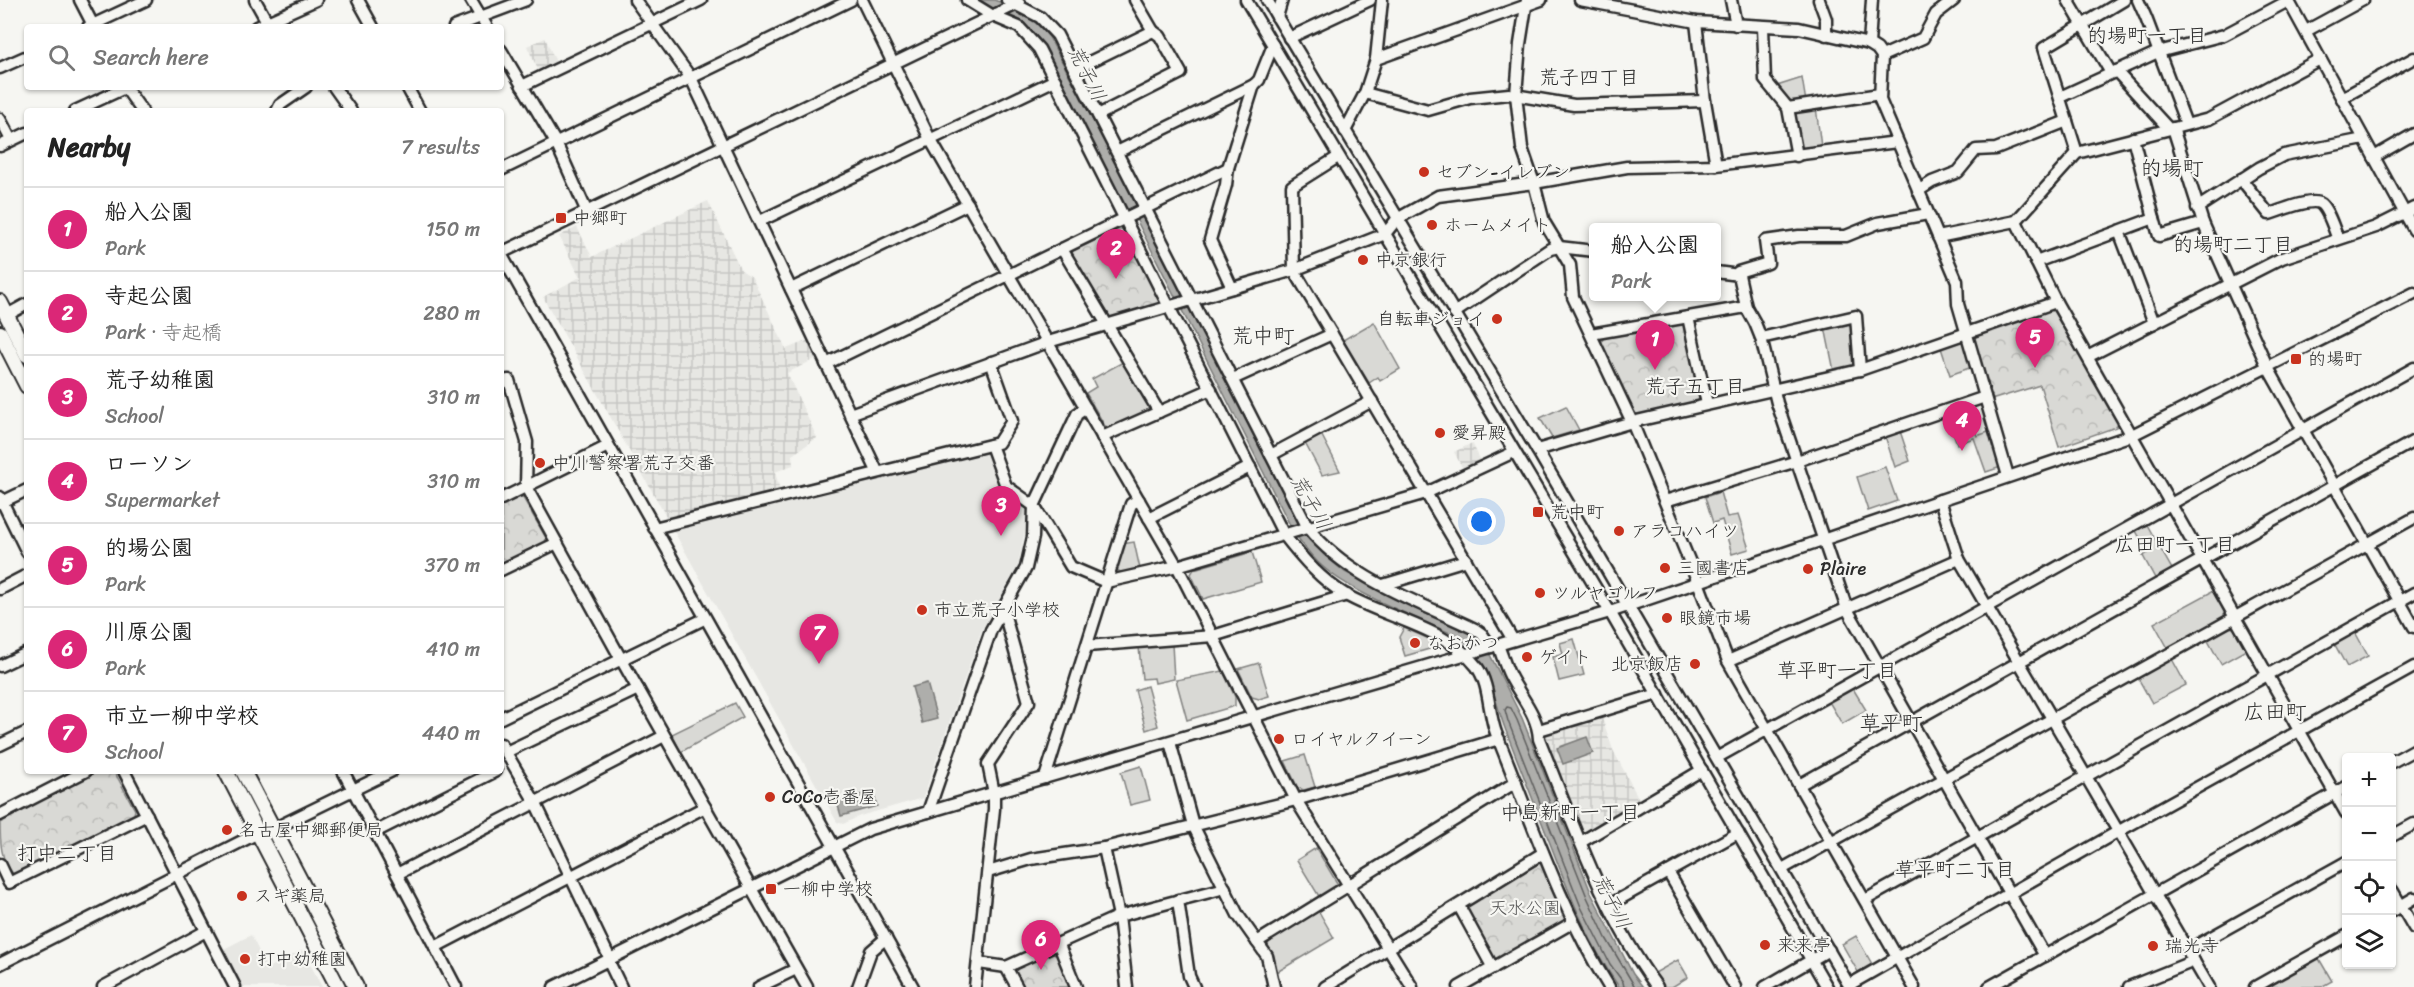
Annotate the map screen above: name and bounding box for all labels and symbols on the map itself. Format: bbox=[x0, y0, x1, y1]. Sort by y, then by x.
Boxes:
district label: 的場町一丁目 bbox=[2087, 18, 2207, 53]
water label: 荒子川 bbox=[1057, 39, 1116, 108]
district label: 荒子四丁目 bbox=[1539, 60, 1639, 95]
district label: 的場町 bbox=[2141, 149, 2204, 187]
place label: セブン-イレブン bbox=[1436, 156, 1570, 188]
marker: セブン-イレブン bbox=[1417, 165, 1431, 179]
place label: 中郷町 bbox=[573, 202, 627, 234]
place label: ホームメイト bbox=[1444, 209, 1551, 241]
marker: 中郷町 bbox=[554, 211, 568, 225]
marker: ホームメイト bbox=[1425, 218, 1439, 232]
district label: 的場町二丁目 bbox=[2173, 227, 2293, 262]
pin: 2 bbox=[1096, 230, 1136, 279]
place label: 中京銀行 bbox=[1375, 244, 1447, 276]
marker: 中京銀行 bbox=[1356, 253, 1370, 267]
place label: 自転車ジョイ bbox=[1377, 303, 1485, 335]
marker: 自転車ジョイ bbox=[1490, 312, 1504, 326]
district label: 荒中町 bbox=[1232, 317, 1295, 355]
pin: 5 bbox=[2016, 318, 2054, 368]
pin: 1 bbox=[1636, 320, 1674, 370]
place label: 的場町 bbox=[2308, 343, 2362, 375]
marker: 的場町 bbox=[2289, 352, 2303, 366]
district label: 荒子五丁目 bbox=[1645, 369, 1745, 404]
pin: 4 bbox=[1942, 402, 1982, 451]
place label: 愛昇殿 bbox=[1452, 417, 1506, 449]
marker: 愛昇殿 bbox=[1433, 426, 1447, 440]
place label: 中川警察署荒子交番 bbox=[552, 447, 714, 479]
marker: 中川警察署荒子交番 bbox=[533, 456, 547, 470]
water label: 荒子川 bbox=[1280, 468, 1341, 537]
pin: 3 bbox=[982, 486, 1020, 536]
place label: 荒中町 bbox=[1550, 496, 1604, 528]
marker: 荒中町 bbox=[1531, 505, 1545, 519]
your location bbox=[1467, 507, 1496, 536]
place label: アラコハイツ bbox=[1631, 515, 1739, 547]
marker: アラコハイツ bbox=[1612, 524, 1626, 538]
district label: 広田町一丁目 bbox=[2115, 527, 2235, 562]
place label: 三國書店 bbox=[1677, 552, 1749, 584]
place label: Plaire bbox=[1820, 553, 1866, 585]
marker: 三國書店 bbox=[1658, 561, 1672, 575]
marker: Plaire bbox=[1801, 562, 1815, 576]
place label: ツルヤゴルフ bbox=[1552, 577, 1659, 609]
marker: ツルヤゴルフ bbox=[1533, 586, 1547, 600]
place label: 市立荒子小学校 bbox=[934, 594, 1060, 626]
place label: 眼鏡市場 bbox=[1679, 602, 1751, 634]
marker: 市立荒子小学校 bbox=[915, 603, 929, 617]
marker: 眼鏡市場 bbox=[1660, 611, 1674, 625]
pin: 7 bbox=[800, 614, 838, 664]
place label: なおかつ bbox=[1427, 627, 1499, 659]
marker: なおかつ bbox=[1408, 636, 1422, 650]
place label: ゲイト bbox=[1539, 641, 1591, 673]
place label: 北京飯店 bbox=[1611, 648, 1683, 680]
marker: ゲイト bbox=[1520, 650, 1534, 664]
district label: 草平町一丁目 bbox=[1777, 653, 1897, 688]
marker: 北京飯店 bbox=[1688, 657, 1702, 671]
district label: 広田町 bbox=[2244, 693, 2307, 731]
district label: 草平町 bbox=[1860, 704, 1923, 742]
place label: ロイヤルクイーン bbox=[1291, 723, 1432, 755]
marker: ロイヤルクイーン bbox=[1272, 732, 1286, 746]
place label: CoCo壱番屋 bbox=[782, 781, 877, 813]
marker: CoCo壱番屋 bbox=[763, 790, 777, 804]
district label: 中島新町一丁目 bbox=[1500, 795, 1640, 830]
place label: 名古屋中郷郵便局 bbox=[239, 814, 383, 846]
marker: 名古屋中郷郵便局 bbox=[220, 823, 234, 837]
district label: 打中二丁目 bbox=[17, 836, 117, 871]
district label: 草平町二丁目 bbox=[1895, 852, 2015, 887]
water label: 荒子川 bbox=[1582, 867, 1641, 936]
place label: 一柳中学校 bbox=[783, 873, 873, 905]
place label: スギ薬局 bbox=[254, 880, 326, 912]
marker: 一柳中学校 bbox=[764, 882, 778, 896]
marker: スギ薬局 bbox=[235, 889, 249, 903]
park label: 天水公園 bbox=[1489, 892, 1561, 924]
pin: 6 bbox=[1022, 920, 1060, 970]
place label: 来来亭 bbox=[1777, 929, 1831, 961]
place label: 瑞光寺 bbox=[2165, 930, 2219, 962]
marker: 来来亭 bbox=[1758, 938, 1772, 952]
marker: 瑞光寺 bbox=[2146, 939, 2160, 953]
place label: 打中幼稚園 bbox=[257, 943, 347, 975]
marker: 打中幼稚園 bbox=[238, 952, 252, 966]

